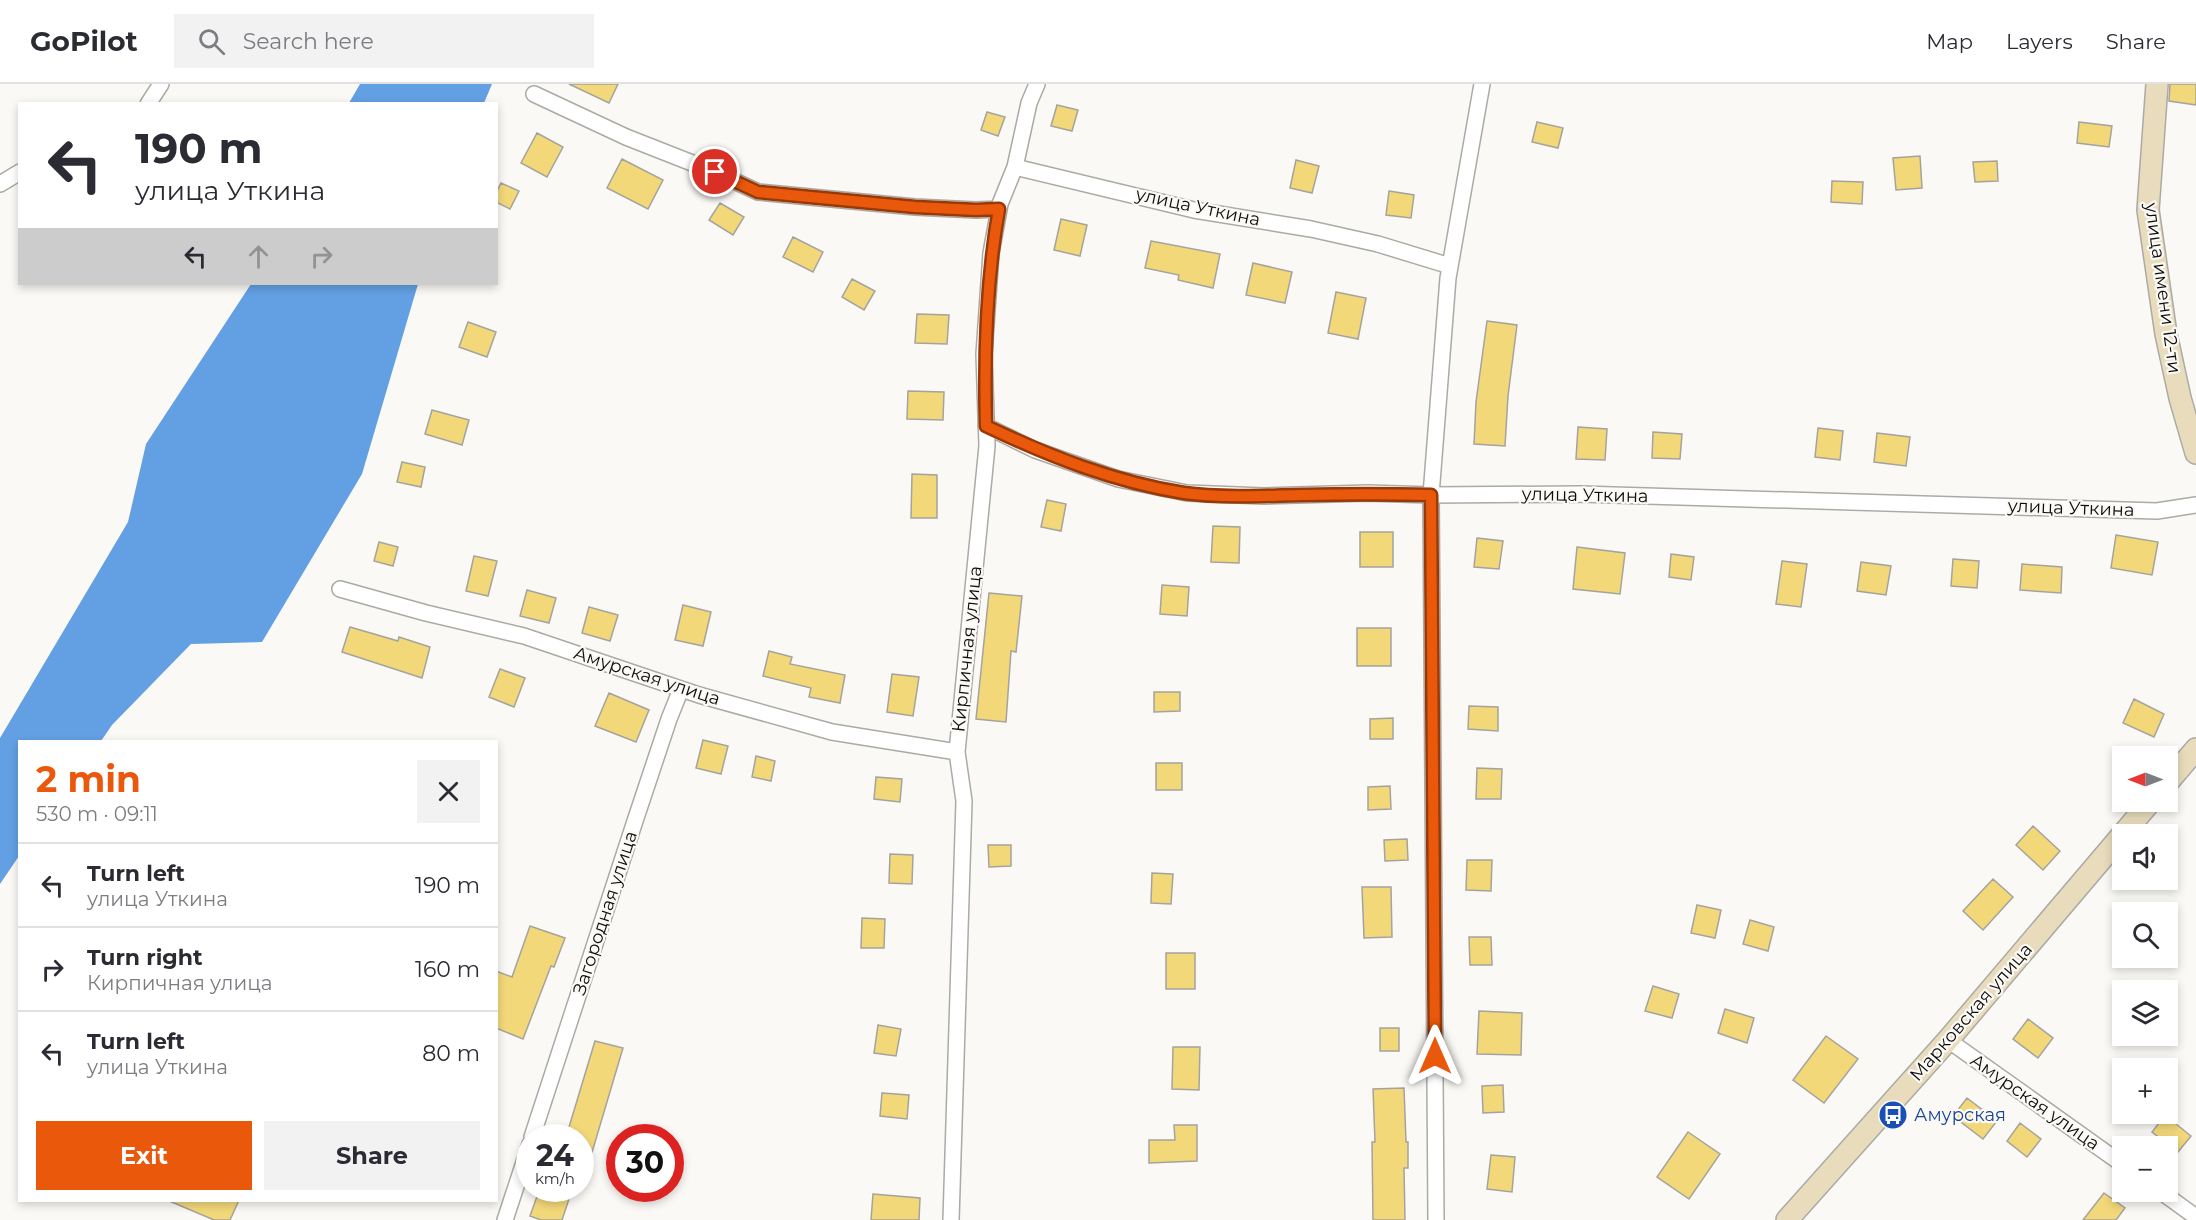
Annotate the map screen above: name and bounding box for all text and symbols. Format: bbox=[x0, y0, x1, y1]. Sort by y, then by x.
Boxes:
search box bbox=[174, 14, 594, 68]
text: GoPilot bbox=[30, 24, 138, 58]
icon: search bbox=[195, 25, 228, 58]
text: Search here bbox=[243, 28, 374, 55]
text: Map bbox=[1926, 29, 1973, 54]
text: Layers bbox=[2006, 29, 2073, 54]
text: Share bbox=[2106, 29, 2166, 54]
text: 190 m bbox=[135, 122, 263, 174]
icon: left bbox=[36, 126, 114, 204]
pin bbox=[689, 146, 740, 197]
icon: arrive bbox=[698, 155, 731, 188]
text: улица Уткина bbox=[135, 174, 325, 207]
street label: улица Уткина bbox=[1133, 183, 1262, 231]
street label: улица имени 12-ти bbox=[2140, 200, 2186, 375]
icon: left bbox=[179, 240, 212, 273]
icon: ahead bbox=[242, 240, 275, 273]
icon: right bbox=[305, 240, 338, 273]
street label: улица Уткина bbox=[1520, 483, 1649, 507]
street label: улица Уткина bbox=[2006, 495, 2135, 521]
street label: Кирпичная улица bbox=[947, 565, 987, 733]
street label: Амурская улица bbox=[571, 642, 723, 710]
north arrow bbox=[2112, 746, 2178, 812]
map controls bbox=[2112, 746, 2178, 1202]
text: 2 min bbox=[36, 757, 141, 801]
button: close bbox=[417, 760, 480, 823]
text: 530 m · 09:11 bbox=[36, 802, 158, 826]
button: sound bbox=[2112, 824, 2178, 890]
street label: Загородная улица bbox=[568, 828, 642, 998]
text: Turn left bbox=[87, 860, 185, 887]
icon: left bbox=[36, 869, 69, 902]
text: 190 m bbox=[415, 872, 480, 899]
text: улица Уткина bbox=[87, 887, 228, 911]
button: search bbox=[2112, 902, 2178, 968]
street label: Марковская улица bbox=[1905, 939, 2037, 1085]
text: Turn right bbox=[87, 944, 202, 971]
icon: right bbox=[36, 953, 69, 986]
text: 160 m bbox=[415, 956, 480, 983]
text: Кирпичная улица bbox=[87, 971, 273, 995]
button: layers bbox=[2112, 980, 2178, 1046]
position arrow bbox=[1403, 1024, 1467, 1088]
text: Turn left bbox=[87, 1028, 185, 1055]
icon: left bbox=[36, 1037, 69, 1070]
text: 80 m bbox=[422, 1040, 480, 1067]
street label: Амурская улица bbox=[1966, 1049, 2104, 1155]
text: улица Уткина bbox=[87, 1055, 228, 1079]
button: + bbox=[2112, 1058, 2178, 1124]
bus stop icon: Амурская bbox=[1877, 1099, 1909, 1131]
place label: Амурская bbox=[1914, 1104, 2006, 1126]
button: Exit bbox=[36, 1121, 252, 1190]
button: Share bbox=[264, 1121, 480, 1190]
speed limit sign: 30 bbox=[606, 1124, 684, 1202]
button: − bbox=[2112, 1136, 2178, 1202]
text: 24 bbox=[536, 1137, 574, 1174]
text: km/h bbox=[535, 1169, 575, 1188]

